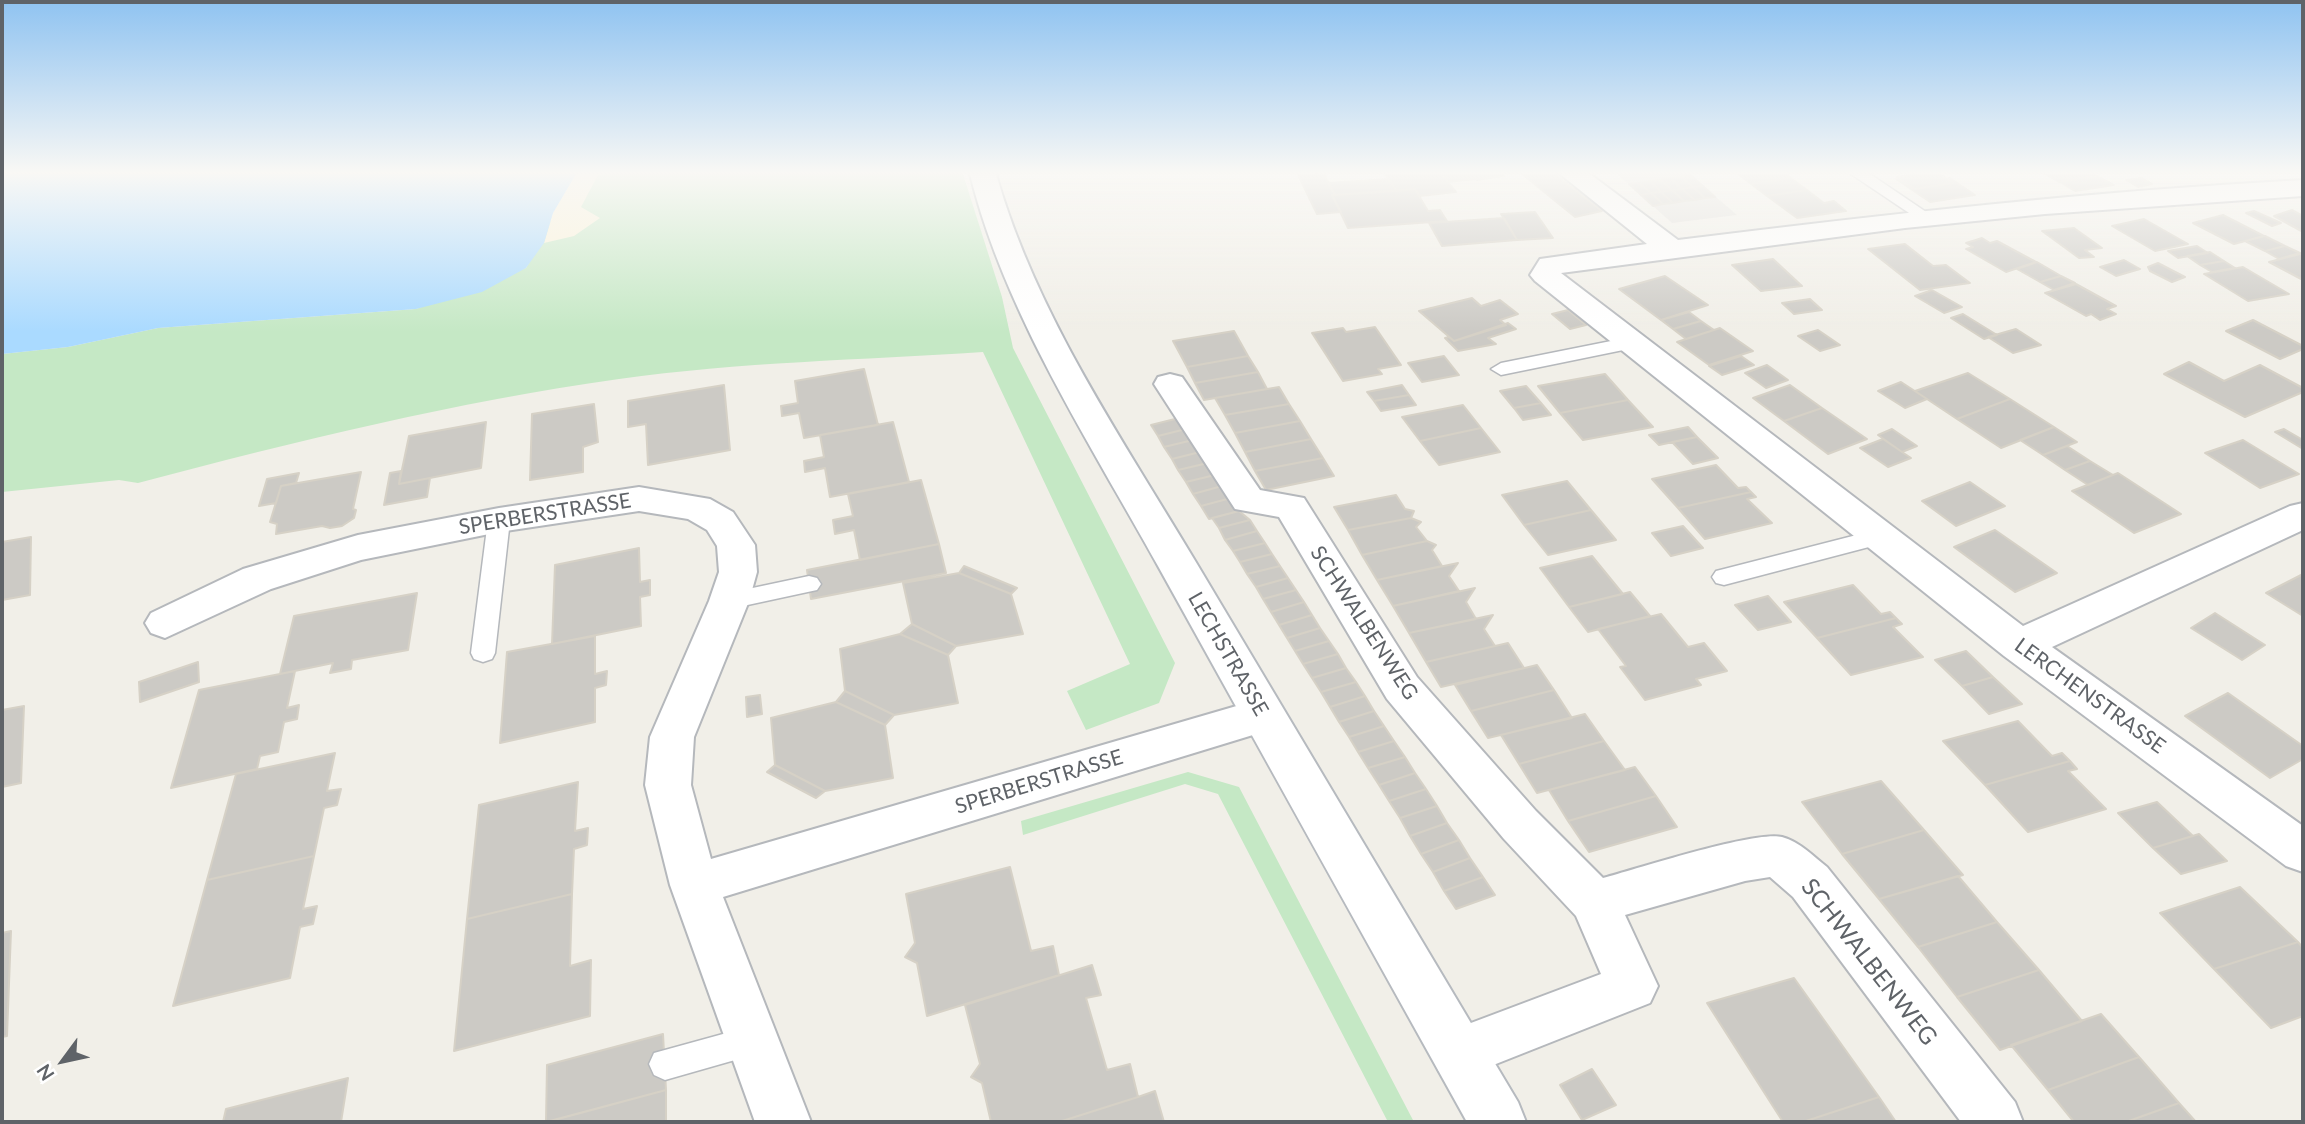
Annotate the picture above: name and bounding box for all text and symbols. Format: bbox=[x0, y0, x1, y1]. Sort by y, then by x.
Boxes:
street label: SPERBERSTRASSE bbox=[457, 488, 633, 540]
street label: SCHWALBENWEG bbox=[1305, 542, 1423, 704]
street label: LECHSTRASSE bbox=[1182, 588, 1274, 720]
street label: LERCHENSTRASSE bbox=[2010, 633, 2170, 759]
street label: SPERBERSTRASSE bbox=[952, 744, 1126, 820]
street label: SCHWALBENWEG bbox=[1795, 873, 1943, 1051]
north arrow bbox=[28, 1026, 98, 1096]
text: N bbox=[31, 1060, 59, 1085]

